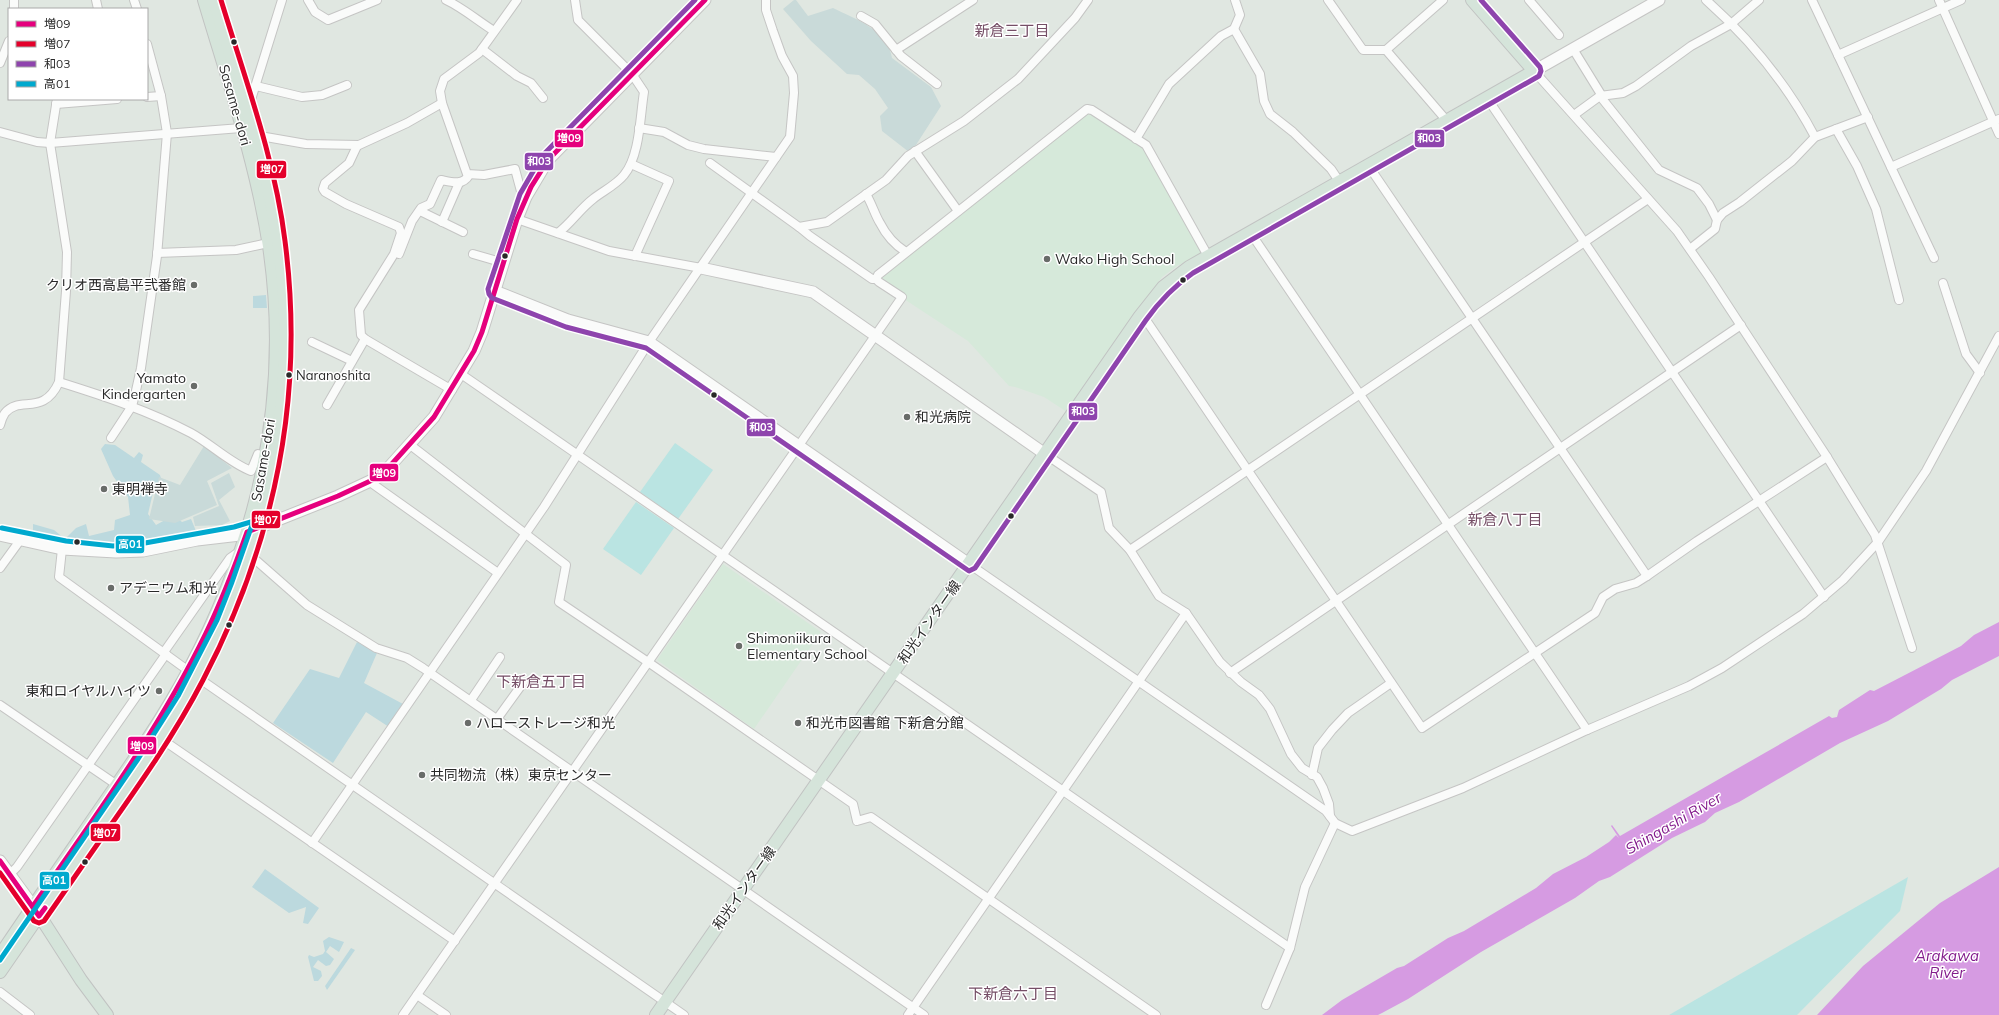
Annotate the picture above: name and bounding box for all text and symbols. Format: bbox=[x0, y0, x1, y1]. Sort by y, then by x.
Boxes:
legend bbox=[8, 8, 148, 100]
text: 増09 bbox=[44, 16, 70, 31]
district label: 新倉三丁目 bbox=[974, 21, 1050, 40]
text: 増07 bbox=[44, 36, 70, 51]
unlabelled marker bbox=[229, 37, 239, 47]
text: 和03 bbox=[44, 56, 70, 71]
street label: Sasame-dori bbox=[215, 62, 255, 148]
text: 高01 bbox=[44, 76, 70, 91]
line badge: 増09 bbox=[554, 129, 584, 148]
line badge: 和03 bbox=[1414, 129, 1445, 148]
text: 増09 bbox=[557, 131, 581, 145]
text: 和03 bbox=[1417, 131, 1441, 145]
line badge: 和03 bbox=[524, 152, 554, 171]
text: 和03 bbox=[527, 154, 551, 168]
line badge: 増07 bbox=[256, 160, 287, 179]
text: 増07 bbox=[260, 162, 284, 176]
place label: Wako High School bbox=[1055, 250, 1174, 268]
unlabelled marker bbox=[500, 251, 510, 261]
marker: Wako High School bbox=[1042, 254, 1052, 264]
unlabelled marker bbox=[1178, 275, 1188, 285]
place label: クリオ西高島平弐番館 bbox=[46, 276, 186, 294]
marker: クリオ西高島平弐番館 bbox=[189, 280, 199, 290]
place label: Naranoshita bbox=[296, 367, 371, 383]
place label: Yamato Kindergarten bbox=[102, 369, 186, 403]
marker: Naranoshita bbox=[284, 370, 294, 380]
marker: Yamato Kindergarten bbox=[189, 381, 199, 391]
unlabelled marker bbox=[709, 390, 719, 400]
line badge: 和03 bbox=[1068, 402, 1098, 421]
text: 和03 bbox=[1071, 404, 1095, 418]
place label: 和光病院 bbox=[915, 408, 971, 426]
marker: 和光病院 bbox=[902, 412, 912, 422]
street label: Sasame-dori bbox=[247, 417, 279, 503]
line badge: 和03 bbox=[746, 418, 776, 437]
text: 和03 bbox=[749, 420, 773, 434]
line badge: 増09 bbox=[369, 463, 399, 482]
text: 増09 bbox=[372, 466, 396, 480]
place label: 東明禅寺 bbox=[112, 480, 168, 498]
marker: 東明禅寺 bbox=[99, 484, 109, 494]
line badge: 増07 bbox=[251, 510, 281, 529]
district label: 新倉八丁目 bbox=[1467, 510, 1543, 529]
unlabelled marker bbox=[1006, 511, 1016, 521]
text: 増07 bbox=[254, 513, 278, 527]
line badge: 高01 bbox=[115, 535, 145, 554]
unlabelled marker bbox=[72, 537, 82, 547]
text: 高01 bbox=[118, 537, 142, 551]
street label: 和光インター線 bbox=[894, 577, 964, 667]
place label: アデニウム和光 bbox=[119, 579, 217, 597]
marker: アデニウム和光 bbox=[106, 583, 116, 593]
unlabelled marker bbox=[224, 620, 234, 630]
place label: Shimoniikura Elementary School bbox=[747, 629, 867, 663]
marker: Shimoniikura Elementary School bbox=[734, 641, 744, 651]
district label: 下新倉五丁目 bbox=[496, 672, 586, 691]
place label: 東和ロイヤルハイツ bbox=[26, 682, 151, 700]
marker: 東和ロイヤルハイツ bbox=[154, 686, 164, 696]
place label: ハローストレージ和光 bbox=[476, 714, 615, 732]
place label: 和光市図書館 下新倉分館 bbox=[806, 714, 964, 732]
marker: ハローストレージ和光 bbox=[463, 718, 473, 728]
marker: 和光市図書館 下新倉分館 bbox=[793, 718, 803, 728]
line badge: 増09 bbox=[127, 736, 157, 755]
text: 増09 bbox=[130, 739, 154, 753]
place label: 共同物流（株）東京センター bbox=[430, 766, 612, 784]
marker: 共同物流（株）東京センター bbox=[417, 770, 427, 780]
water label: Shingashi River bbox=[1622, 788, 1725, 858]
line badge: 増07 bbox=[90, 823, 121, 842]
text: 増07 bbox=[93, 826, 117, 840]
street label: 和光インター線 bbox=[709, 843, 779, 933]
unlabelled marker bbox=[80, 857, 90, 867]
line badge: 高01 bbox=[39, 871, 70, 890]
text: 高01 bbox=[42, 873, 66, 887]
water label: Arakawa River bbox=[1914, 946, 1979, 982]
district label: 下新倉六丁目 bbox=[968, 984, 1058, 1003]

